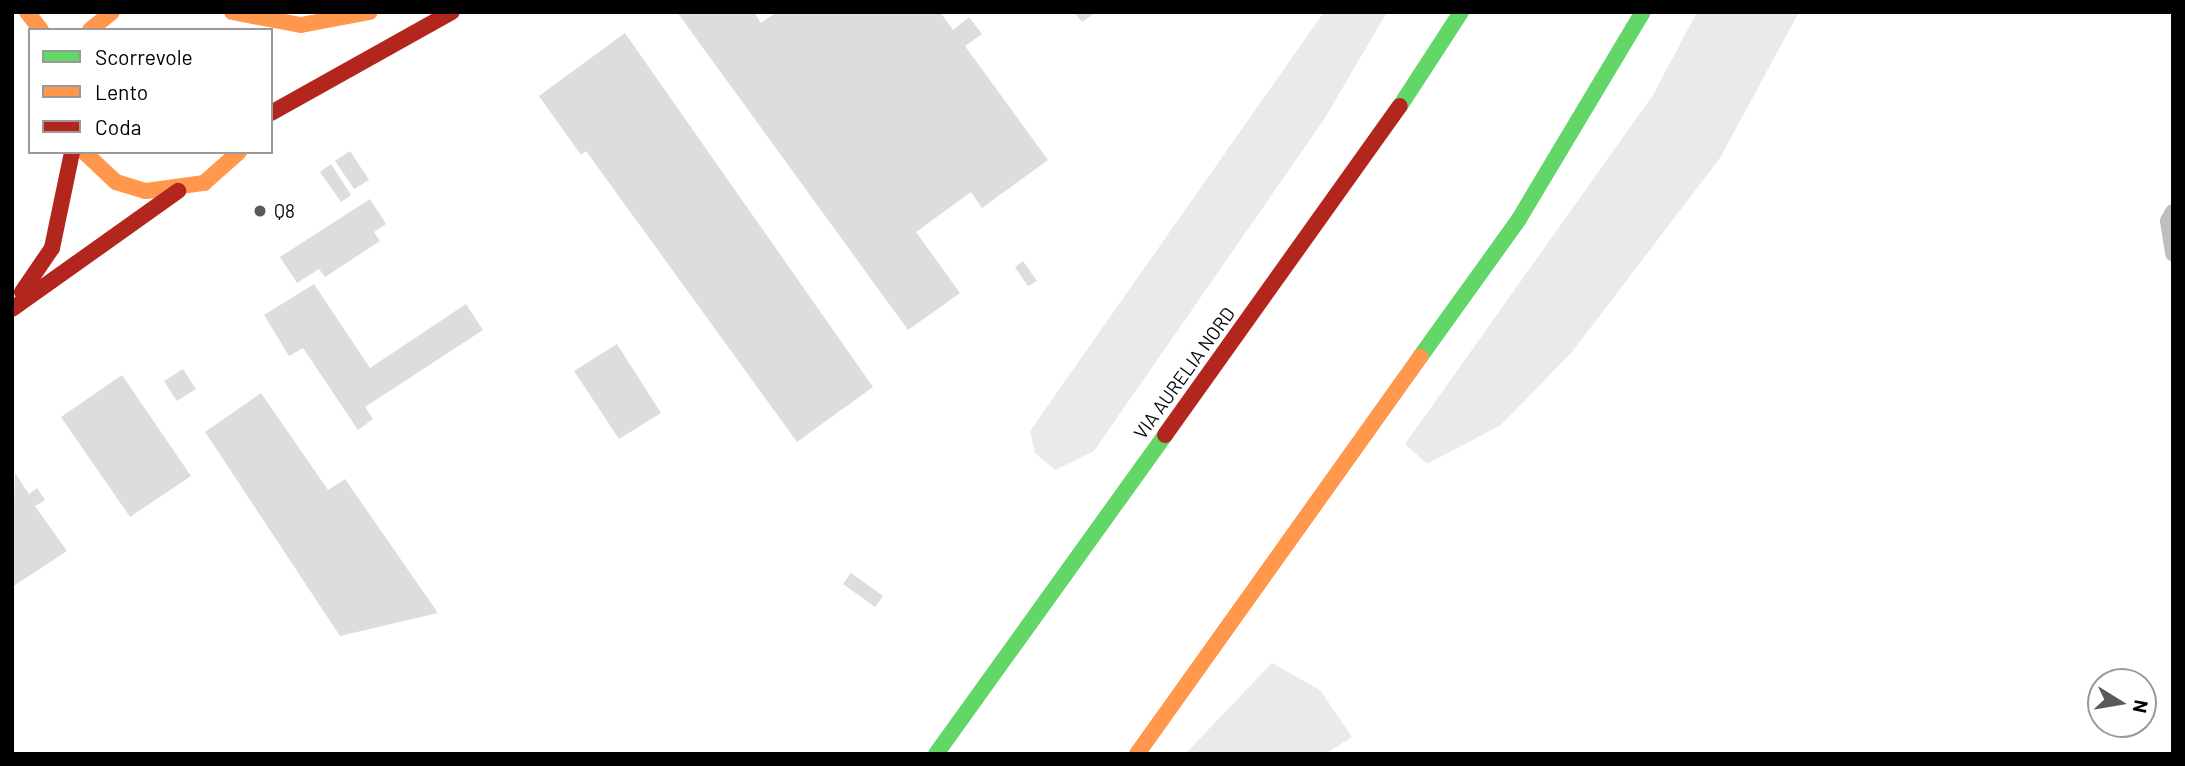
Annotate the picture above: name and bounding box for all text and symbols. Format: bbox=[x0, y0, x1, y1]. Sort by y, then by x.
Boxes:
legend bbox=[28, 28, 273, 154]
text: Scorrevole bbox=[95, 44, 193, 69]
text: Lento bbox=[95, 79, 148, 104]
text: Coda bbox=[95, 114, 141, 139]
place label: Q8 bbox=[274, 200, 295, 222]
marker: Q8 bbox=[252, 203, 268, 219]
street label: VIA AURELIA NORD bbox=[1129, 303, 1239, 443]
north arrow bbox=[2087, 668, 2157, 738]
text: N bbox=[2129, 698, 2154, 715]

